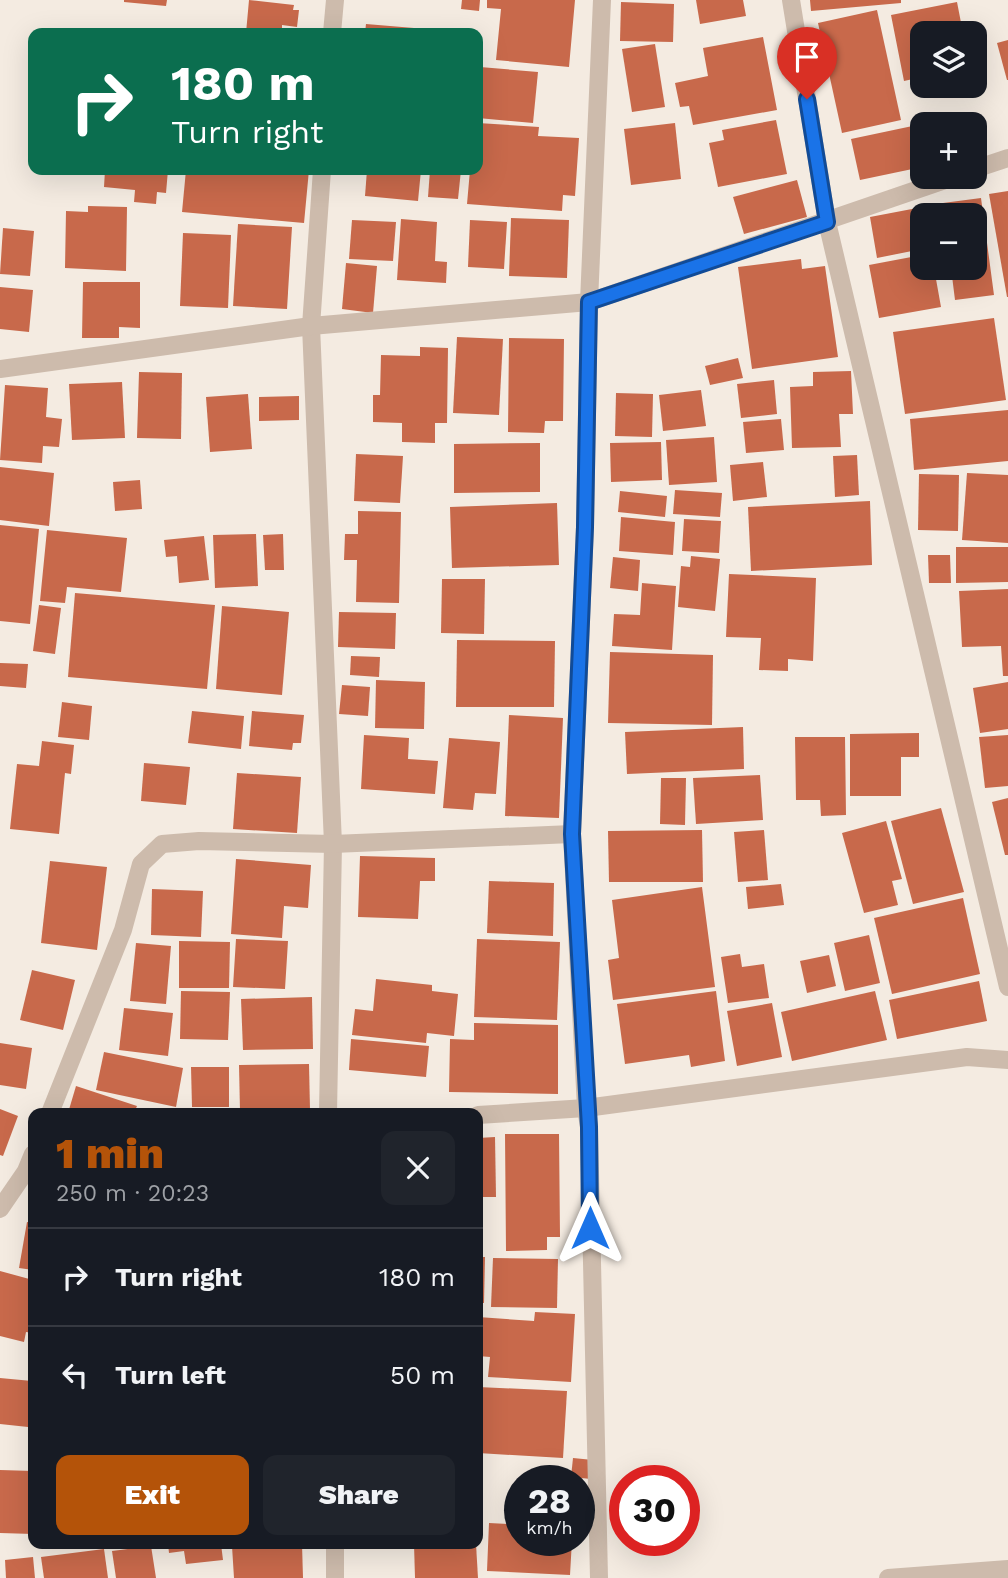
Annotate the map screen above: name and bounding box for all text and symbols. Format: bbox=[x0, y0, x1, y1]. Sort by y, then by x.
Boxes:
map controls bbox=[910, 21, 987, 280]
button: layers bbox=[910, 21, 987, 98]
pin bbox=[777, 27, 837, 99]
icon: arrive bbox=[788, 38, 826, 76]
text: 180 m bbox=[171, 54, 315, 112]
icon: right bbox=[56, 56, 147, 147]
button: + bbox=[910, 112, 987, 189]
text: Turn right bbox=[171, 113, 323, 151]
button: − bbox=[910, 203, 987, 280]
text: 1 min bbox=[56, 1129, 164, 1178]
button: close bbox=[381, 1131, 455, 1205]
text: 250 m · 20:23 bbox=[56, 1180, 209, 1207]
position arrow bbox=[553, 1191, 627, 1265]
icon: right bbox=[56, 1258, 94, 1296]
text: Turn right bbox=[115, 1262, 242, 1292]
text: 180 m bbox=[379, 1262, 455, 1292]
icon: left bbox=[56, 1356, 94, 1394]
text: Turn left bbox=[115, 1360, 226, 1390]
text: 50 m bbox=[390, 1360, 455, 1390]
button: Exit bbox=[56, 1455, 249, 1535]
button: Share bbox=[263, 1455, 455, 1535]
speed limit sign: 30 bbox=[609, 1465, 700, 1556]
text: 28 bbox=[528, 1480, 571, 1522]
text: km/h bbox=[526, 1517, 573, 1538]

